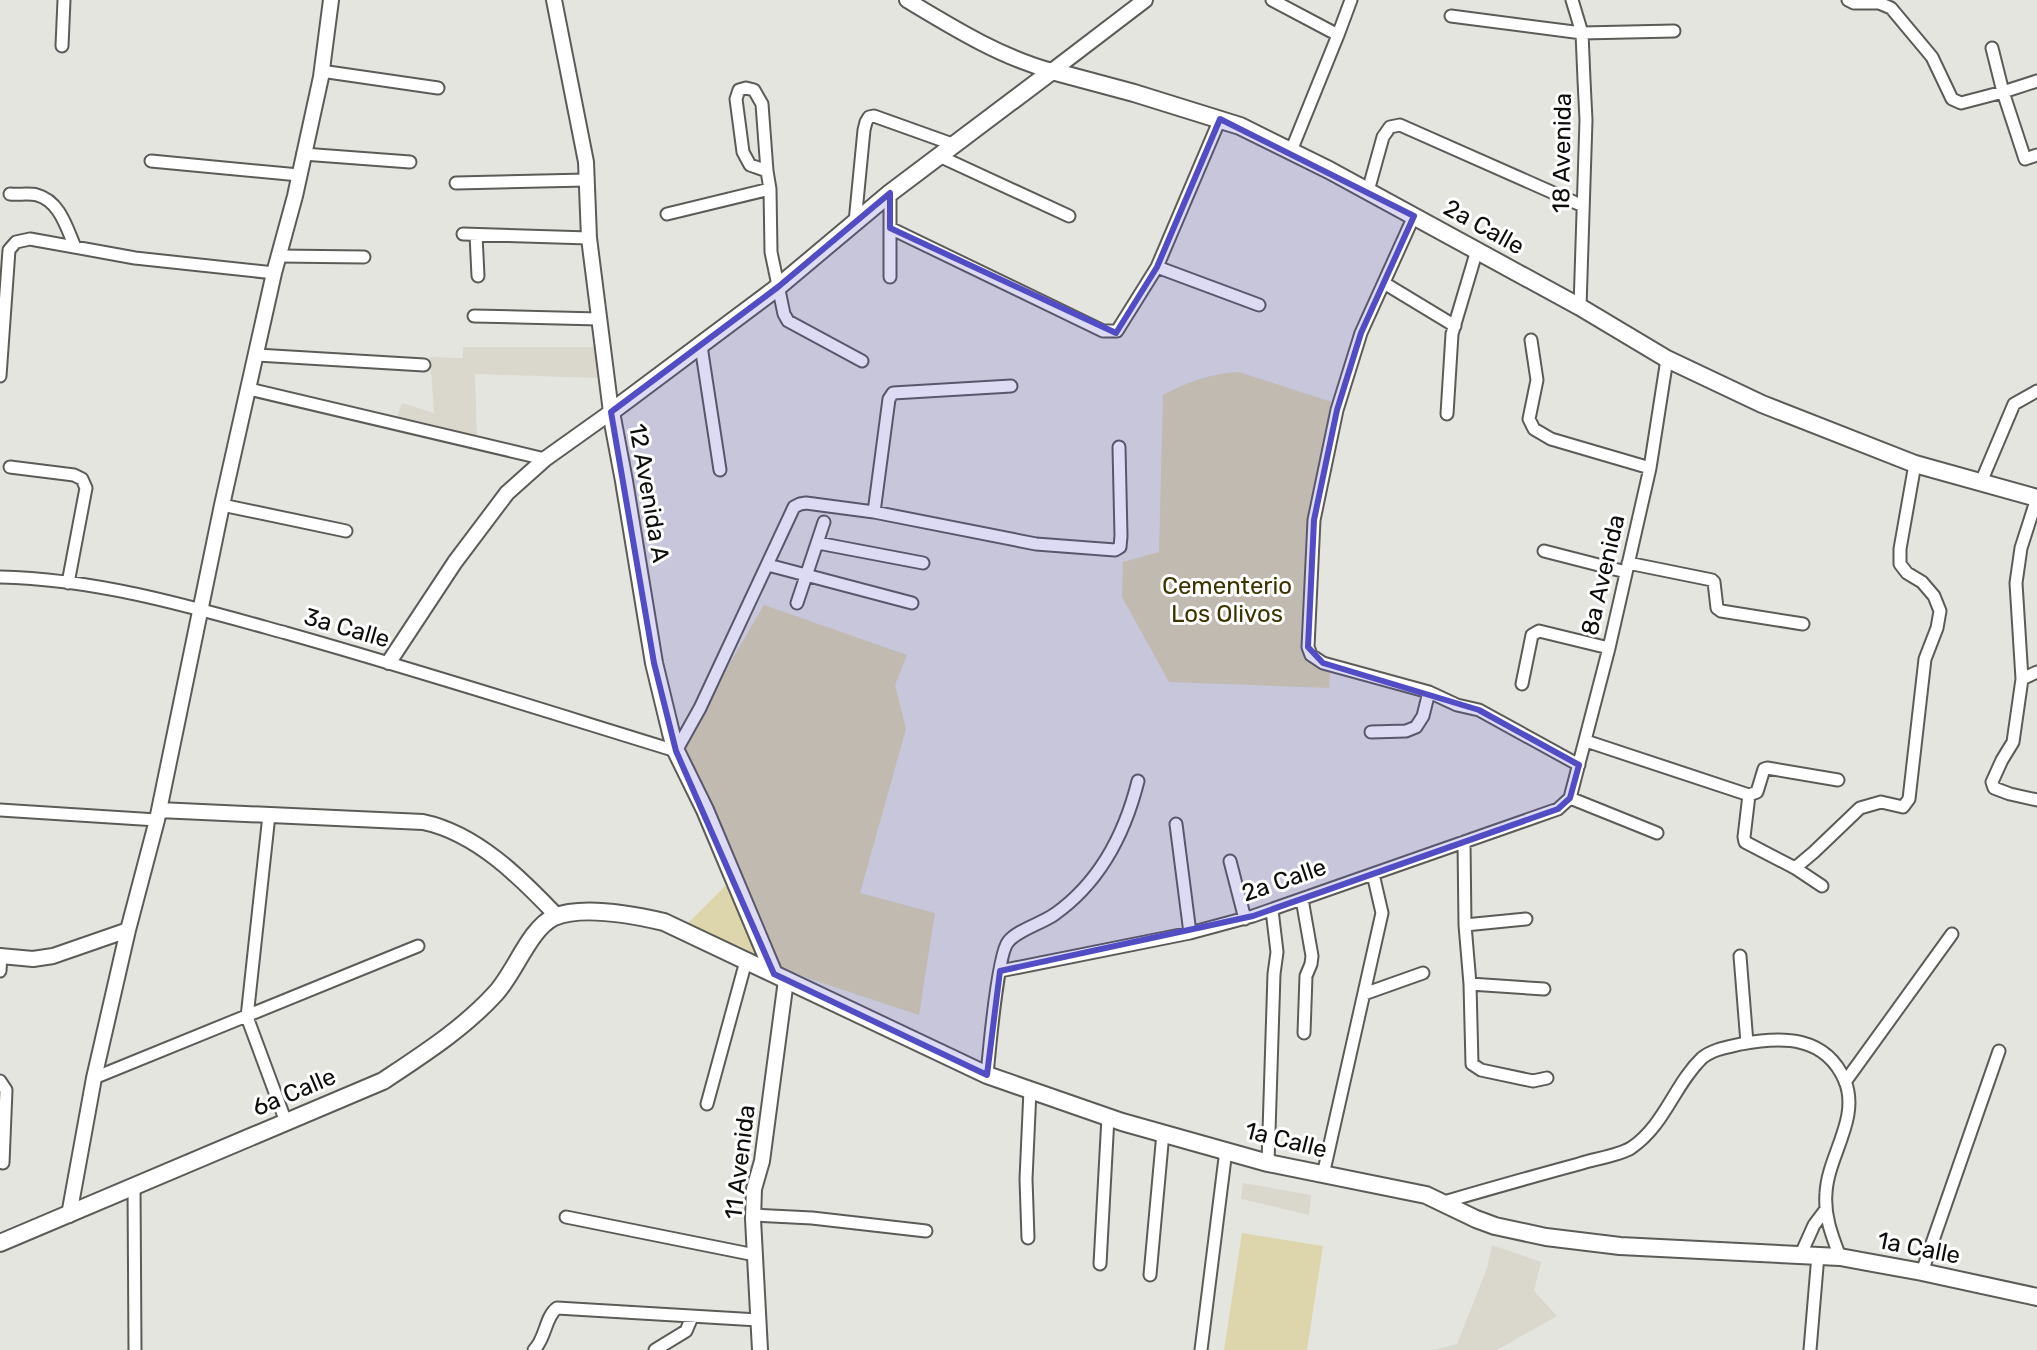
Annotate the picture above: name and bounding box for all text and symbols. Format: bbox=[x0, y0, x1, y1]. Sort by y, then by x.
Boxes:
street label: 18 Avenida bbox=[1547, 93, 1577, 213]
street label: 2a Calle bbox=[1439, 194, 1529, 260]
street label: 12 Avenida A bbox=[623, 421, 675, 565]
street label: 8a Avenida bbox=[1575, 512, 1631, 638]
park label: Cementerio Los Olivos bbox=[1162, 572, 1292, 628]
street label: 3a Calle bbox=[301, 602, 393, 654]
street label: 2a Calle bbox=[1238, 853, 1330, 907]
street label: 6a Calle bbox=[248, 1062, 340, 1122]
street label: 11 Avenida bbox=[719, 1103, 761, 1221]
street label: 1a Calle bbox=[1242, 1116, 1330, 1164]
street label: 1a Calle bbox=[1875, 1226, 1963, 1270]

